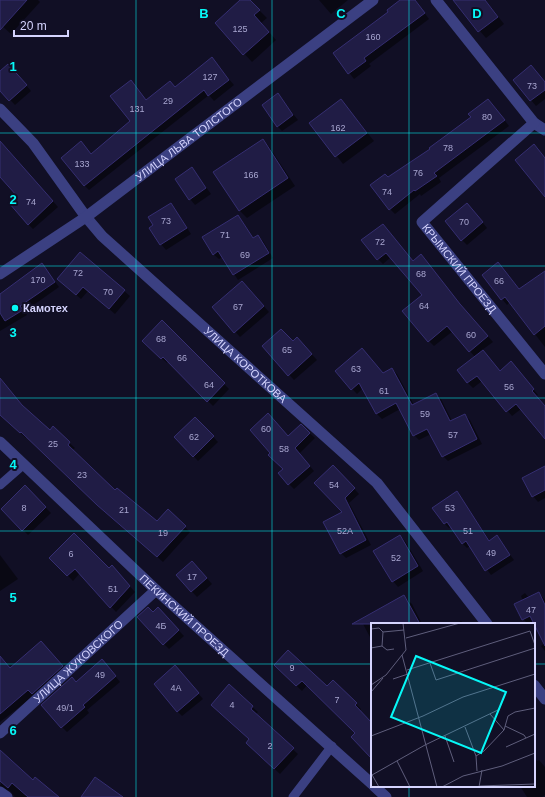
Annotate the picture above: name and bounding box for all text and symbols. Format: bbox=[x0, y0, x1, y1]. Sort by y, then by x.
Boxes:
text: B bbox=[199, 6, 209, 21]
text: C bbox=[336, 6, 346, 21]
text: D bbox=[472, 6, 482, 21]
scale bar bbox=[14, 12, 68, 38]
text: 20 m bbox=[20, 19, 47, 33]
house number: 125 bbox=[232, 24, 248, 34]
house number: 160 bbox=[365, 32, 381, 42]
text: 1 bbox=[9, 59, 17, 74]
house number: 127 bbox=[202, 72, 218, 82]
house number: 73 bbox=[527, 81, 537, 91]
street label: УЛИЦА ЛЬВА ТОЛСТОГО bbox=[133, 95, 245, 183]
house number: 29 bbox=[163, 96, 173, 106]
house number: 131 bbox=[129, 104, 145, 114]
house number: 80 bbox=[482, 112, 492, 122]
house number: 162 bbox=[330, 123, 346, 133]
house number: 78 bbox=[443, 143, 453, 153]
house number: 133 bbox=[74, 159, 90, 169]
house number: 76 bbox=[413, 168, 423, 178]
house number: 166 bbox=[243, 170, 259, 180]
house number: 74 bbox=[382, 187, 392, 197]
text: 2 bbox=[9, 192, 17, 207]
house number: 74 bbox=[26, 197, 36, 207]
house number: 73 bbox=[161, 216, 171, 226]
house number: 70 bbox=[459, 217, 469, 227]
street label: КРЫМСКИЙ ПРОЕЗД bbox=[420, 221, 499, 316]
house number: 71 bbox=[220, 230, 230, 240]
house number: 72 bbox=[375, 237, 385, 247]
house number: 69 bbox=[240, 250, 250, 260]
house number: 72 bbox=[73, 268, 83, 278]
house number: 68 bbox=[416, 269, 426, 279]
house number: 170 bbox=[30, 275, 46, 285]
house number: 66 bbox=[494, 276, 504, 286]
house number: 70 bbox=[103, 287, 113, 297]
house number: 64 bbox=[419, 301, 429, 311]
place label: Камотех bbox=[23, 302, 69, 314]
house number: 67 bbox=[233, 302, 243, 312]
marker: Камотех bbox=[10, 303, 20, 313]
text: 3 bbox=[9, 325, 17, 340]
street label: УЛИЦА КОРОТКОВА bbox=[202, 325, 290, 405]
house number: 60 bbox=[466, 330, 476, 340]
house number: 68 bbox=[156, 334, 166, 344]
house number: 65 bbox=[282, 345, 292, 355]
house number: 66 bbox=[177, 353, 187, 363]
house number: 63 bbox=[351, 364, 361, 374]
house number: 64 bbox=[204, 380, 214, 390]
house number: 56 bbox=[504, 382, 514, 392]
house number: 61 bbox=[379, 386, 389, 396]
house number: 59 bbox=[420, 409, 430, 419]
house number: 60 bbox=[261, 424, 271, 434]
house number: 57 bbox=[448, 430, 458, 440]
house number: 62 bbox=[189, 432, 199, 442]
house number: 25 bbox=[48, 439, 58, 449]
house number: 58 bbox=[279, 444, 289, 454]
text: 4 bbox=[9, 457, 17, 472]
house number: 23 bbox=[77, 470, 87, 480]
house number: 54 bbox=[329, 480, 339, 490]
house number: 8 bbox=[21, 503, 27, 513]
house number: 53 bbox=[445, 503, 455, 513]
house number: 21 bbox=[119, 505, 129, 515]
house number: 52А bbox=[337, 526, 353, 536]
house number: 51 bbox=[463, 526, 473, 536]
house number: 19 bbox=[158, 528, 168, 538]
house number: 49 bbox=[486, 548, 496, 558]
house number: 6 bbox=[68, 549, 74, 559]
house number: 52 bbox=[391, 553, 401, 563]
street label: ПЕКИНСКИЙ ПРОЕЗД bbox=[137, 572, 232, 659]
house number: 17 bbox=[187, 572, 197, 582]
house number: 51 bbox=[108, 584, 118, 594]
text: 5 bbox=[9, 590, 17, 605]
house number: 47 bbox=[526, 605, 536, 615]
street label: УЛИЦА ЖУКОВСКОГО bbox=[31, 617, 125, 705]
house number: 4Б bbox=[156, 621, 167, 631]
inset map bbox=[371, 623, 535, 787]
house number: 9 bbox=[289, 663, 295, 673]
house number: 49 bbox=[95, 670, 105, 680]
house number: 4А bbox=[170, 683, 182, 693]
house number: 7 bbox=[334, 695, 340, 705]
house number: 4 bbox=[229, 700, 235, 710]
house number: 49/1 bbox=[56, 703, 74, 713]
text: 6 bbox=[9, 723, 17, 738]
house number: 2 bbox=[267, 741, 273, 751]

